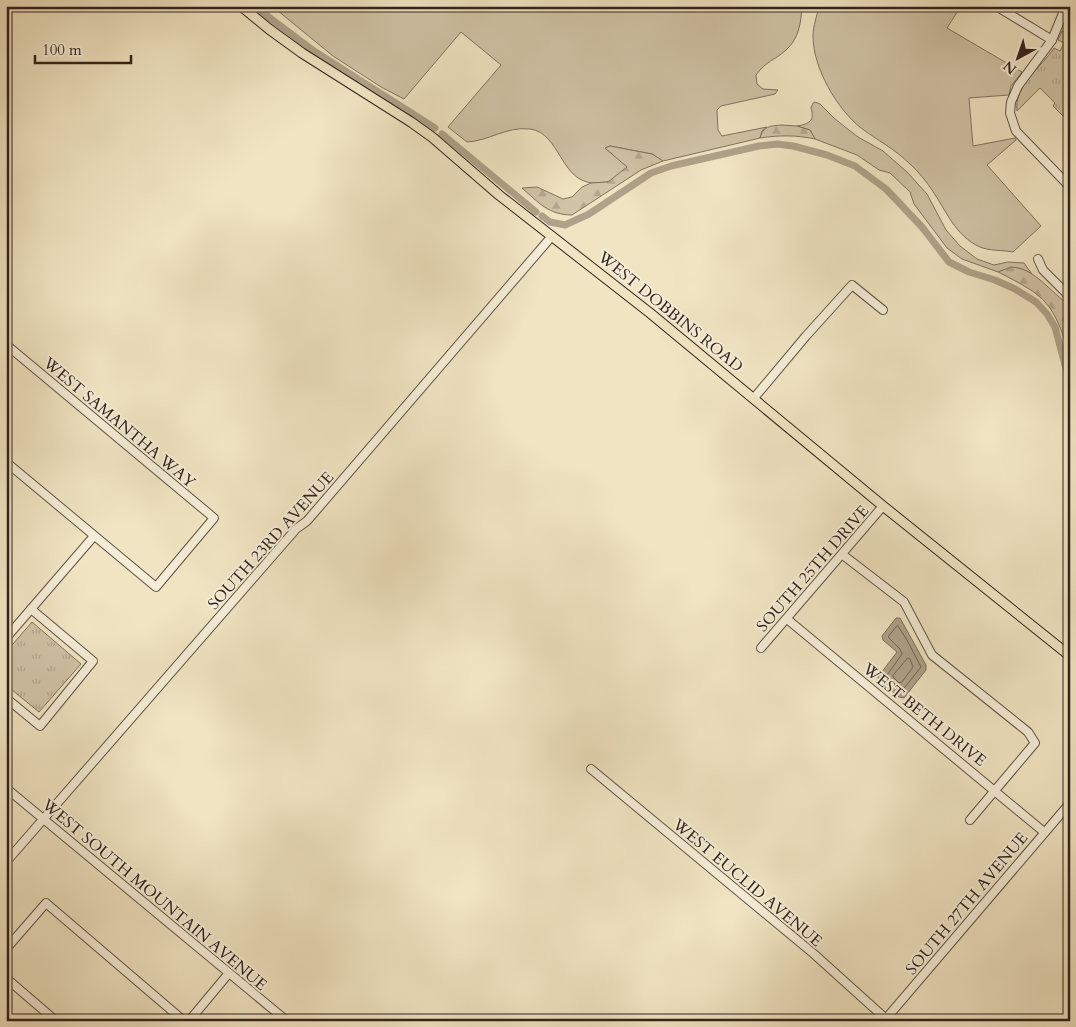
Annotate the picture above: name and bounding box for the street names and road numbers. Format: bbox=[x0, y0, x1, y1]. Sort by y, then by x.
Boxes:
street label: WEST DOBBINS ROAD bbox=[592, 246, 748, 377]
street label: WEST SAMANTHA WAY bbox=[38, 352, 200, 493]
street label: SOUTH 23RD AVENUE bbox=[203, 467, 339, 614]
street label: SOUTH 25TH DRIVE bbox=[752, 500, 874, 637]
street label: WEST BETH DRIVE bbox=[857, 657, 991, 772]
street label: WEST SOUTH MOUNTAIN AVENUE bbox=[36, 793, 272, 996]
street label: WEST EUCLID AVENUE bbox=[667, 813, 827, 952]
street label: SOUTH 27TH AVENUE bbox=[901, 828, 1033, 980]

